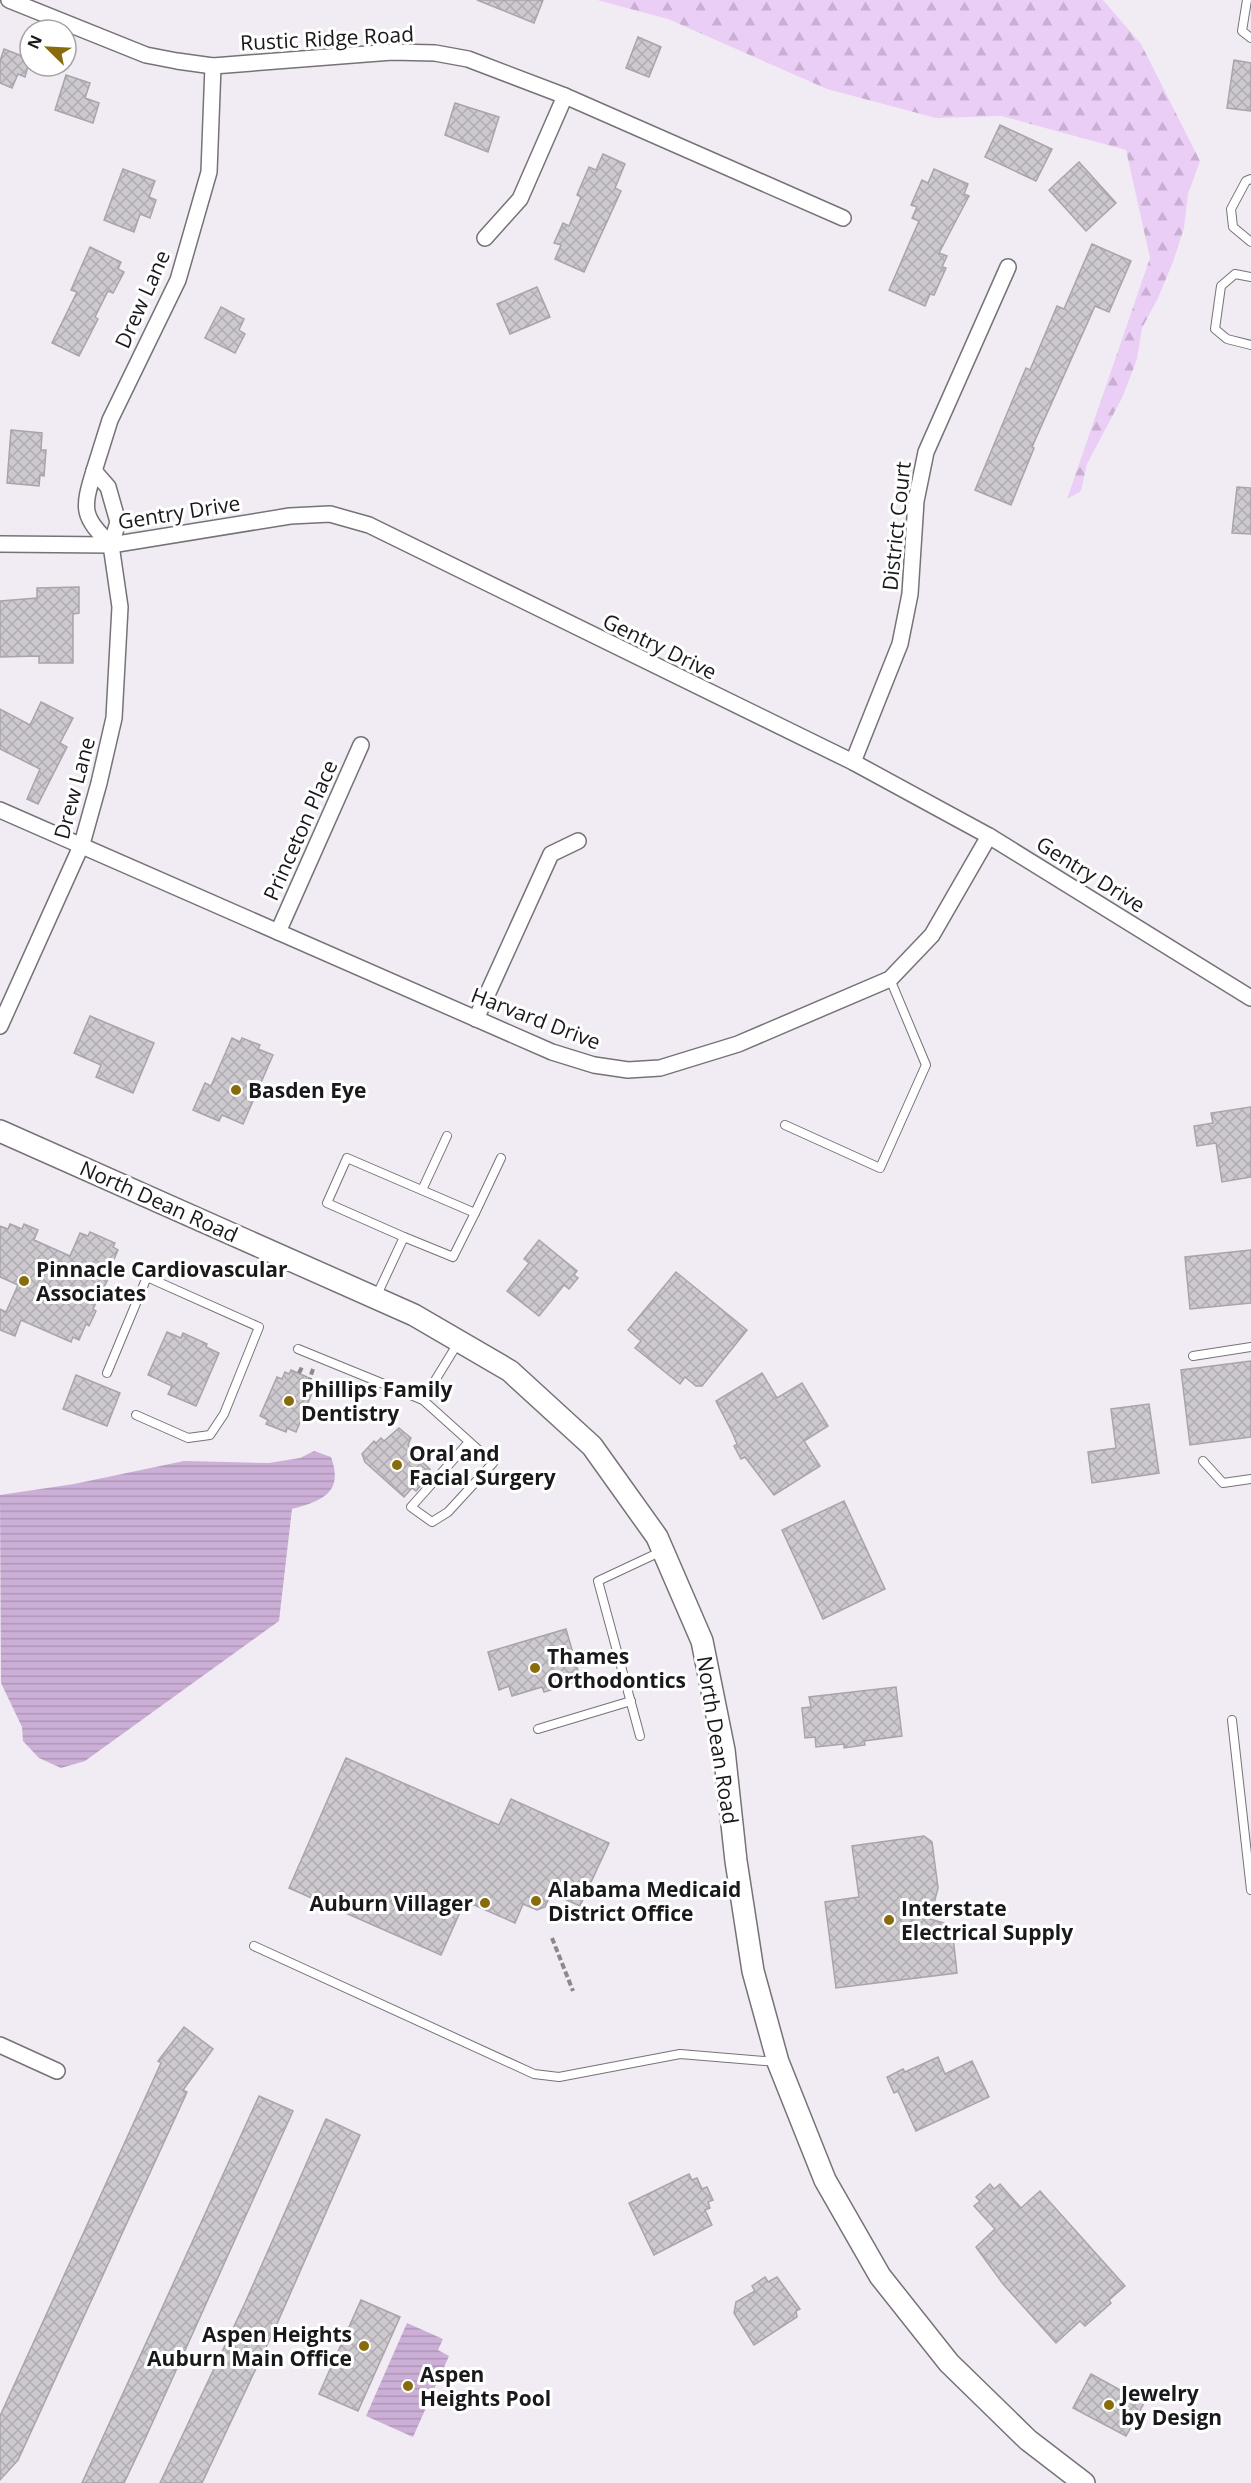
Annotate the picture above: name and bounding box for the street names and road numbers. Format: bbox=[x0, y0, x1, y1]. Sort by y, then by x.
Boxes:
street label: Rustic Ridge Road bbox=[239, 19, 415, 57]
street label: Drew Lane bbox=[108, 246, 176, 352]
street label: District Court bbox=[875, 460, 917, 592]
street label: Gentry Drive bbox=[116, 489, 242, 535]
street label: Gentry Drive bbox=[598, 606, 722, 686]
street label: Drew Lane bbox=[47, 734, 101, 842]
street label: Princeton Place bbox=[256, 755, 344, 905]
street label: Gentry Drive bbox=[1031, 829, 1151, 919]
street label: Harvard Drive bbox=[467, 981, 605, 1055]
street label: North Dean Road bbox=[76, 1154, 242, 1248]
street label: North Dean Road bbox=[691, 1654, 745, 1826]

